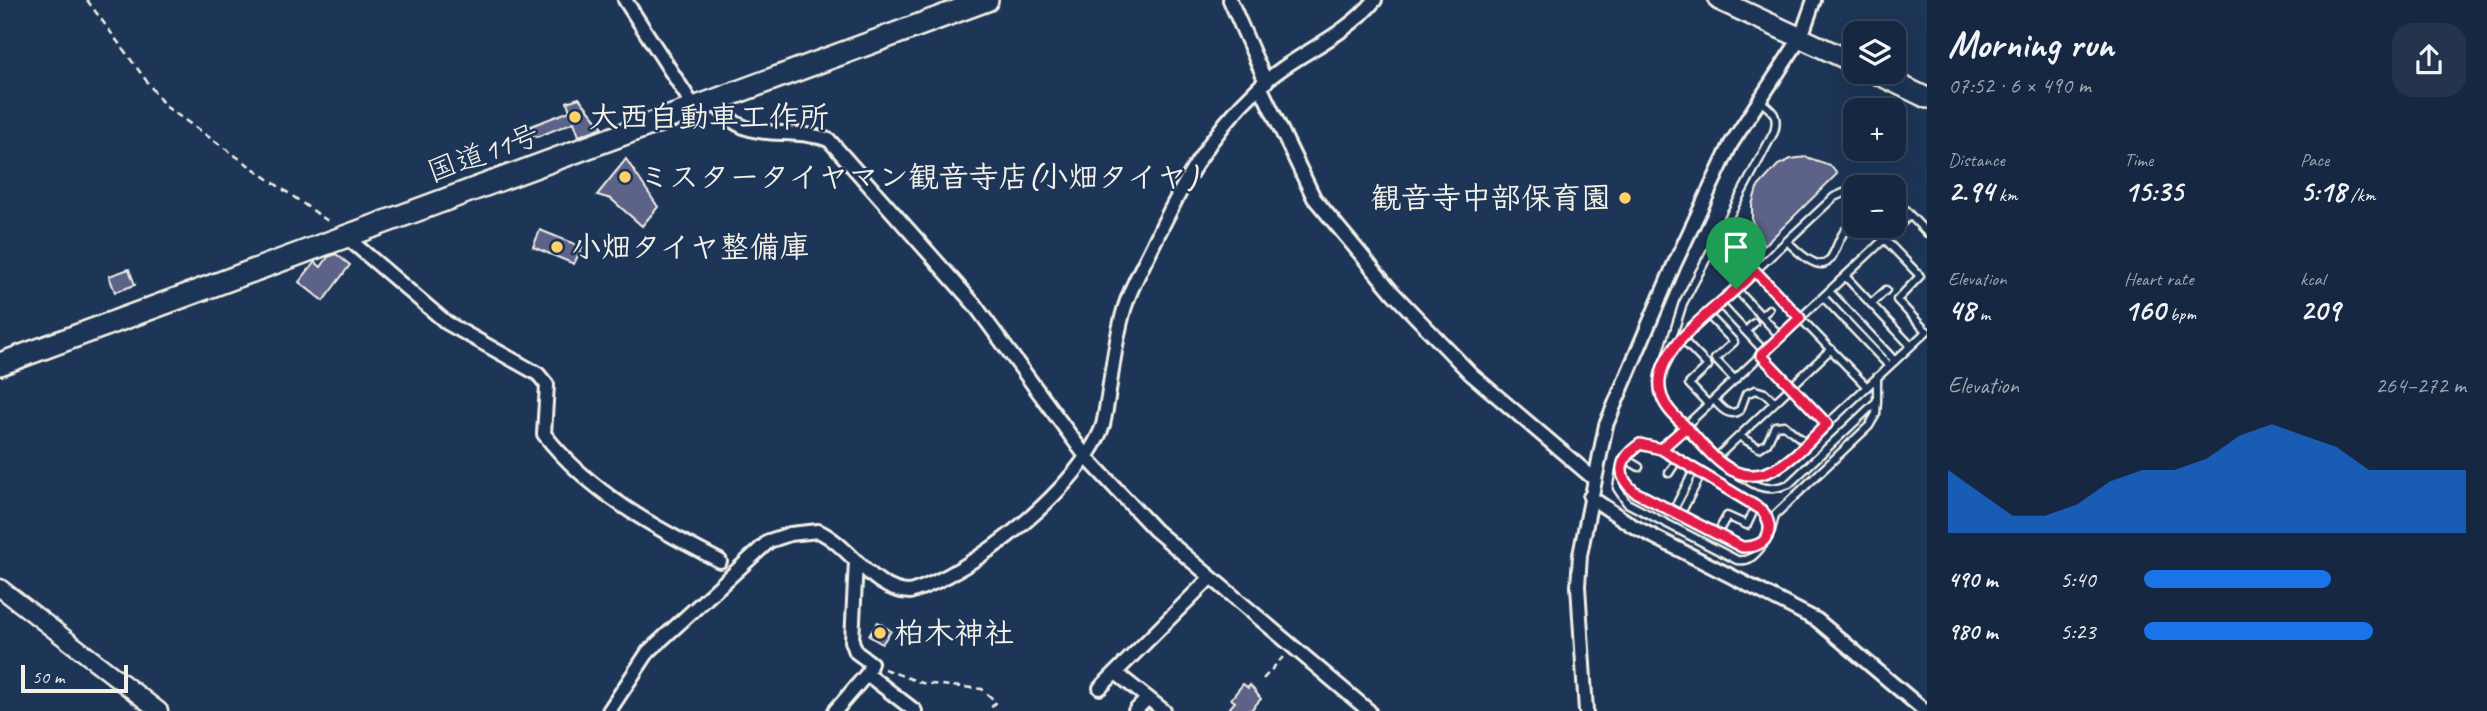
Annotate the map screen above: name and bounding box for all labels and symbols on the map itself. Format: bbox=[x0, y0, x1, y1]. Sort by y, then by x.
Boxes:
place label: 大西自動車工作所 bbox=[589, 98, 829, 136]
marker: 大西自動車工作所 bbox=[567, 109, 583, 125]
street label: 国道11号 bbox=[422, 115, 544, 191]
place label: ミスタータイヤマン観音寺店(小畑タイヤ) bbox=[639, 158, 1199, 196]
marker: ミスタータイヤマン観音寺店(小畑タイヤ) bbox=[617, 169, 633, 185]
place label: 観音寺中部保育園 bbox=[1371, 179, 1611, 217]
marker: 観音寺中部保育園 bbox=[1617, 190, 1633, 206]
pin bbox=[1706, 217, 1766, 289]
place label: 小畑タイヤ整備庫 bbox=[571, 228, 810, 266]
marker: 小畑タイヤ整備庫 bbox=[549, 239, 565, 255]
place label: 柏木神社 bbox=[894, 614, 1014, 652]
marker: 柏木神社 bbox=[872, 625, 888, 641]
scale bar bbox=[21, 662, 128, 694]

